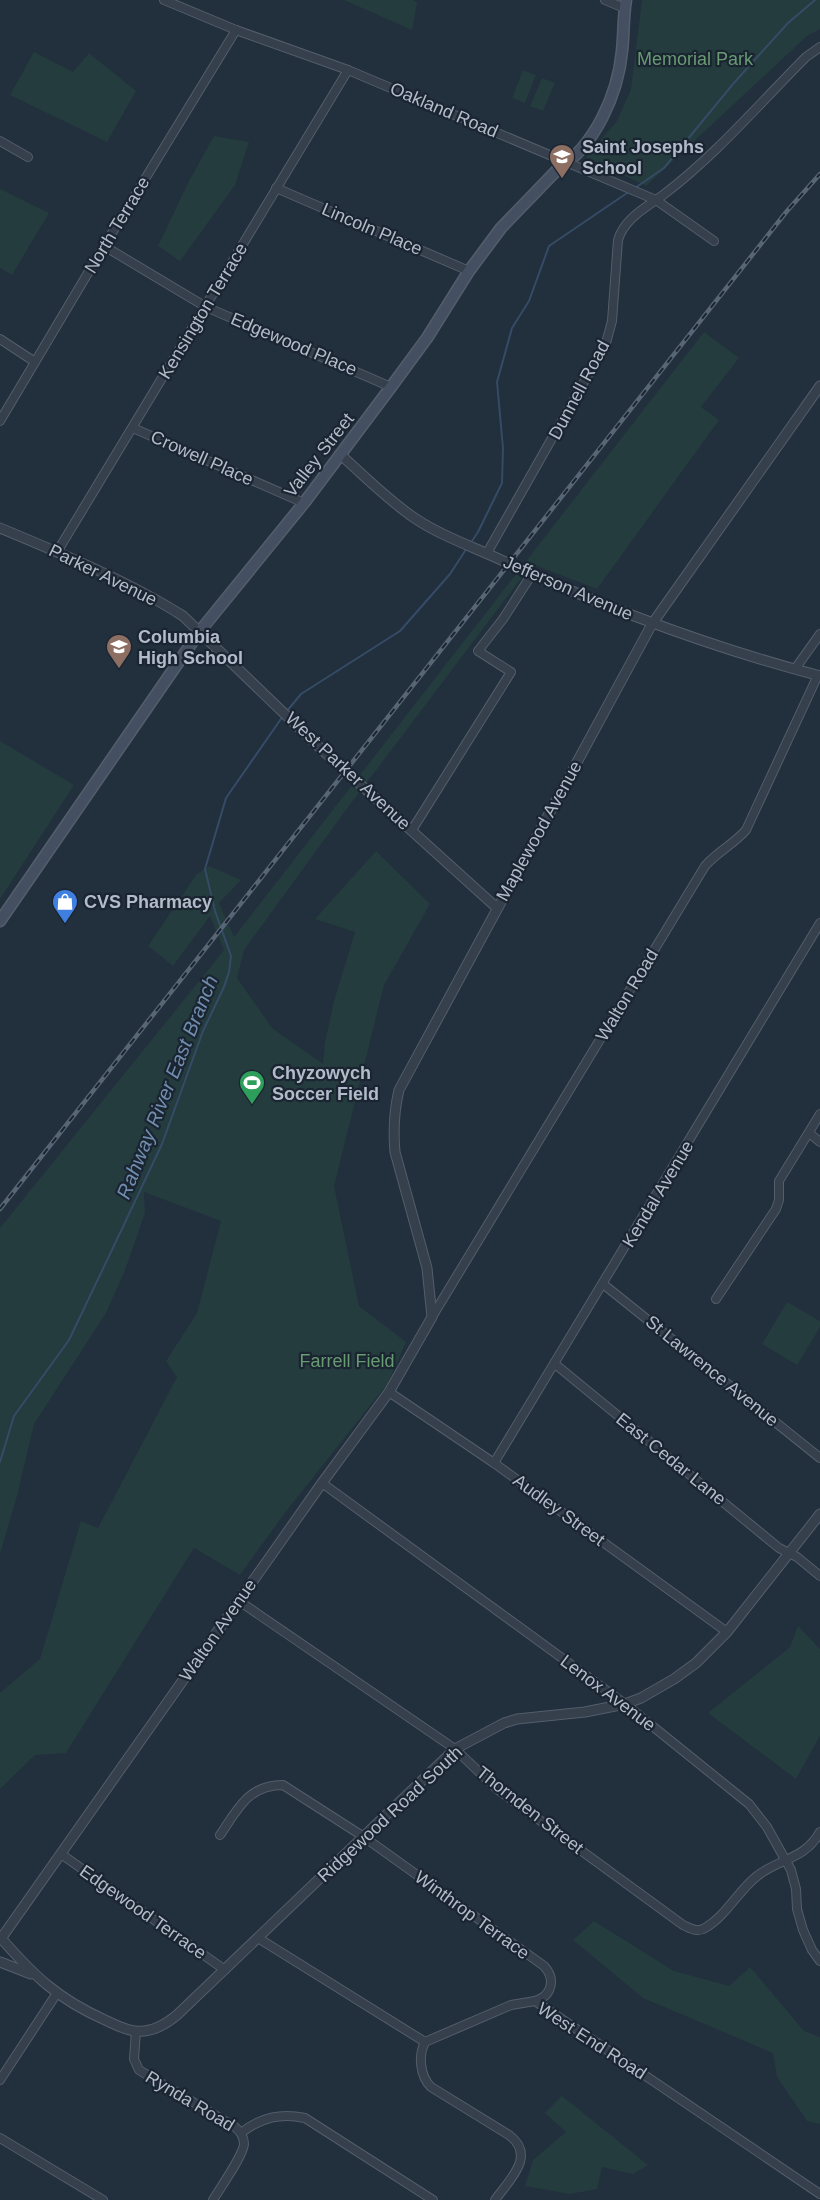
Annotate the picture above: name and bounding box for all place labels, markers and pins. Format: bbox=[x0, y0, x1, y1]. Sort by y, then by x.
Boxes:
place label: Saint Josephs School bbox=[582, 137, 704, 178]
school or university icon: Saint Josephs School bbox=[547, 142, 577, 180]
place label: Columbia High School bbox=[138, 627, 243, 668]
school or university icon: Columbia High School bbox=[104, 632, 134, 670]
shop icon: CVS Pharmacy bbox=[50, 887, 80, 925]
place label: CVS Pharmacy bbox=[84, 892, 212, 912]
place label: Chyzowych Soccer Field bbox=[272, 1063, 379, 1104]
sports icon: Chyzowych Soccer Field bbox=[237, 1068, 267, 1106]

